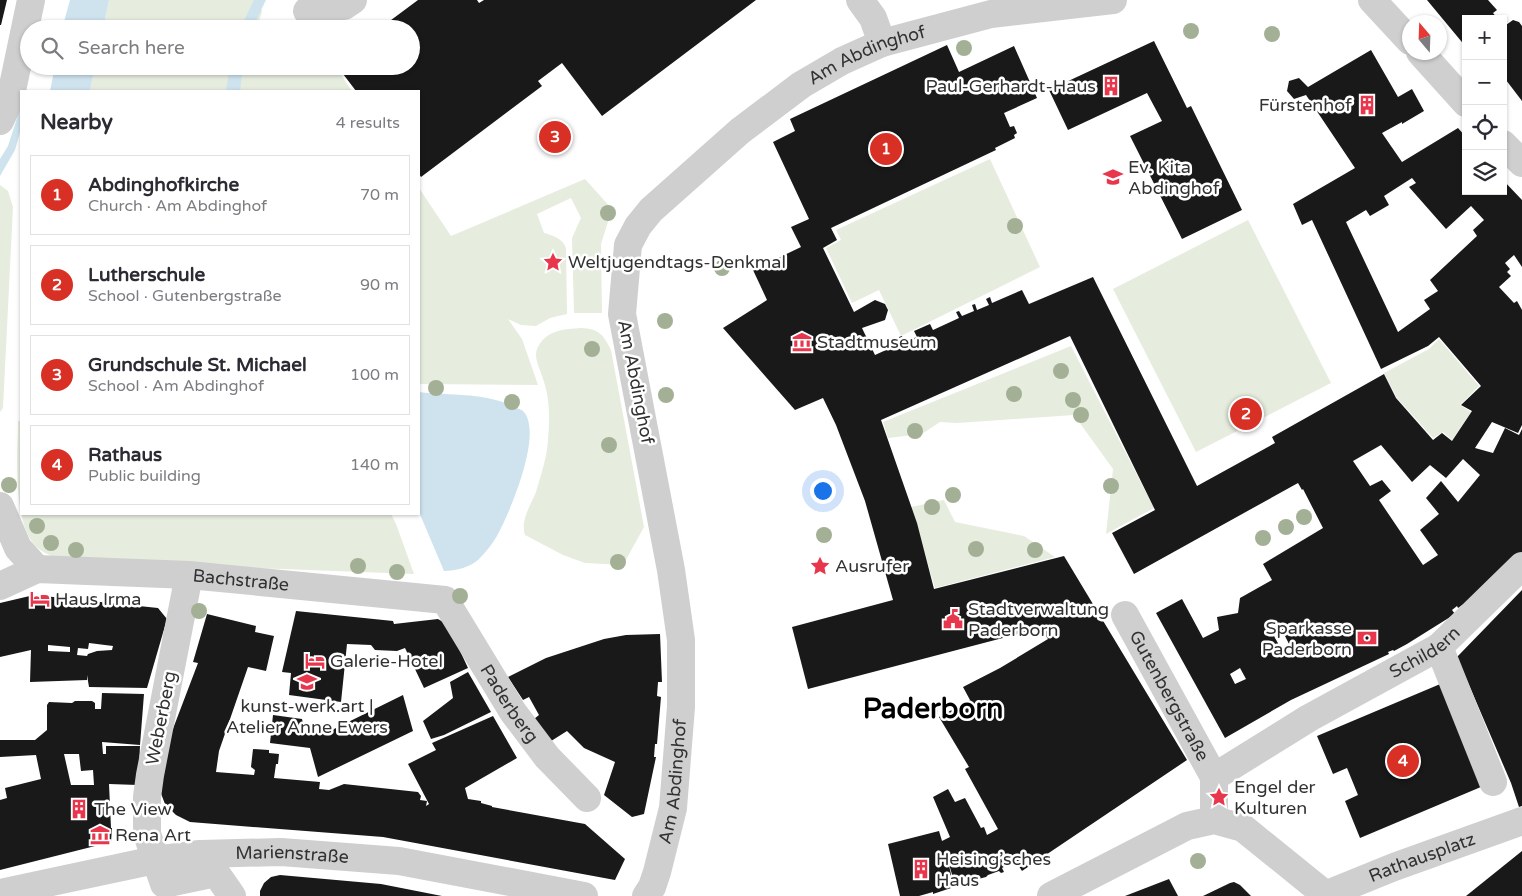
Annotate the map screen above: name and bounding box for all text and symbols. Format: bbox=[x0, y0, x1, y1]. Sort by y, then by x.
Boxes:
north arrow bbox=[1402, 15, 1447, 60]
map controls bbox=[1462, 15, 1507, 195]
button: + bbox=[1462, 15, 1507, 60]
search box bbox=[20, 20, 420, 75]
street label: Am Abdinghof bbox=[804, 21, 928, 89]
icon: search bbox=[38, 34, 66, 62]
text: Search here bbox=[78, 37, 185, 59]
button: − bbox=[1462, 60, 1507, 105]
place label: Paul-Gerhardt-Haus bbox=[925, 75, 1096, 97]
building icon: Paul-Gerhardt-Haus bbox=[1100, 75, 1122, 97]
place label: Fürstenhof bbox=[1259, 94, 1352, 116]
building icon: Fürstenhof bbox=[1356, 94, 1378, 116]
button: locate bbox=[1462, 105, 1507, 150]
text: Nearby bbox=[40, 110, 113, 135]
text: 4 results bbox=[336, 113, 400, 133]
pin: 3 bbox=[539, 118, 571, 156]
pin: 1 bbox=[870, 130, 902, 168]
button: layers bbox=[1462, 150, 1507, 195]
place label: Ev. Kita Abdinghof bbox=[1128, 156, 1220, 199]
school or university icon: Ev. Kita Abdinghof bbox=[1102, 166, 1124, 188]
text: Abdinghofkirche bbox=[88, 174, 239, 196]
text: 1 bbox=[52, 185, 62, 205]
text: 70 m bbox=[360, 185, 399, 205]
text: Church · Am Abdinghof bbox=[88, 196, 267, 216]
place icon: Weltjugendtags-Denkmal bbox=[542, 251, 564, 273]
place label: Weltjugendtags-Denkmal bbox=[568, 251, 786, 273]
text: Lutherschule bbox=[88, 264, 205, 286]
text: 2 bbox=[52, 275, 62, 295]
text: 90 m bbox=[360, 275, 399, 295]
text: School · Gutenbergstraße bbox=[88, 286, 281, 306]
street label: Am Abdinghof bbox=[613, 318, 659, 446]
museum icon: Stadtmuseum bbox=[791, 331, 813, 353]
place label: Stadtmuseum bbox=[817, 331, 937, 353]
text: Grundschule St. Michael bbox=[88, 354, 307, 376]
text: 3 bbox=[52, 365, 62, 385]
text: 100 m bbox=[350, 365, 399, 385]
text: School · Am Abdinghof bbox=[88, 376, 264, 396]
pin: 2 bbox=[1230, 395, 1262, 433]
text: Rathaus bbox=[88, 444, 162, 466]
text: 4 bbox=[52, 455, 62, 475]
text: 140 m bbox=[350, 455, 399, 475]
text: Public building bbox=[88, 466, 201, 486]
your location bbox=[810, 478, 836, 504]
place icon: Ausrufer bbox=[809, 555, 831, 577]
place label: Ausrufer bbox=[835, 555, 909, 577]
street label: Bachstraße bbox=[192, 564, 290, 596]
hotel icon: Haus Irma bbox=[29, 588, 51, 610]
place label: Haus Irma bbox=[55, 588, 141, 610]
place label: Stadtverwaltung Paderborn bbox=[968, 598, 1109, 641]
public building icon: Stadtverwaltung Paderborn bbox=[942, 608, 964, 630]
place label: Sparkasse Paderborn bbox=[1262, 617, 1352, 660]
street label: Schildern bbox=[1385, 622, 1465, 683]
street label: Gutenbergstraße bbox=[1125, 626, 1214, 765]
bank icon: Sparkasse Paderborn bbox=[1356, 627, 1378, 649]
hotel icon: Galerie-Hotel bbox=[304, 650, 326, 672]
place label: Galerie-Hotel bbox=[330, 650, 443, 672]
street label: Paderberg bbox=[476, 660, 543, 747]
street label: Weberberg bbox=[141, 669, 181, 767]
school or university icon: kunst-werk.art | Atelier Anne Ewers bbox=[296, 671, 318, 693]
district label: Paderborn bbox=[863, 692, 1003, 726]
place label: kunst-werk.art | Atelier Anne Ewers bbox=[226, 695, 388, 738]
street label: Am Abdinghof bbox=[653, 718, 691, 846]
pin: 4 bbox=[1387, 742, 1419, 780]
place label: Engel der Kulturen bbox=[1234, 776, 1316, 819]
place icon: Engel der Kulturen bbox=[1208, 786, 1230, 808]
building icon: The View bbox=[68, 798, 90, 820]
place label: The View bbox=[94, 798, 172, 820]
museum icon: Rena Art bbox=[89, 824, 111, 846]
place label: Rena Art bbox=[115, 824, 191, 846]
street label: Rathausplatz bbox=[1365, 828, 1478, 887]
street label: Marienstraße bbox=[235, 841, 350, 868]
place label: Heising’sches Haus bbox=[936, 848, 1051, 891]
building icon: Heising’sches Haus bbox=[910, 858, 932, 880]

